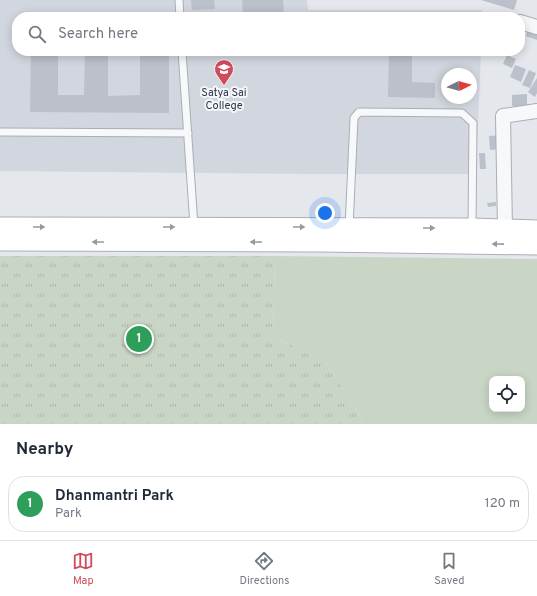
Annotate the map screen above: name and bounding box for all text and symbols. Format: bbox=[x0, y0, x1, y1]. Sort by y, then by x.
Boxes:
search box bbox=[12, 12, 525, 56]
icon: search bbox=[26, 23, 48, 45]
text: Search here bbox=[58, 25, 138, 44]
school or university icon: Satya Sai College bbox=[213, 58, 235, 86]
north arrow bbox=[441, 68, 477, 104]
place label: Satya Sai College bbox=[201, 86, 247, 113]
your location bbox=[315, 203, 335, 223]
one-way arrow bbox=[33, 224, 46, 230]
one-way arrow bbox=[163, 224, 176, 230]
one-way arrow bbox=[293, 224, 306, 230]
one-way arrow bbox=[423, 225, 436, 231]
one-way arrow bbox=[91, 239, 104, 245]
one-way arrow bbox=[249, 239, 262, 245]
one-way arrow bbox=[491, 241, 504, 247]
pin: 1 bbox=[126, 324, 152, 354]
map controls bbox=[489, 376, 525, 412]
button: locate bbox=[489, 376, 525, 412]
text: Nearby bbox=[16, 439, 73, 461]
text: Dhanmantri Park bbox=[55, 487, 174, 506]
text: 1 bbox=[27, 496, 33, 512]
text: 120 m bbox=[485, 496, 520, 512]
text: Park bbox=[55, 506, 82, 522]
tab: Map bbox=[72, 550, 94, 588]
tab: Directions bbox=[239, 550, 289, 588]
tab: Saved bbox=[434, 550, 465, 588]

